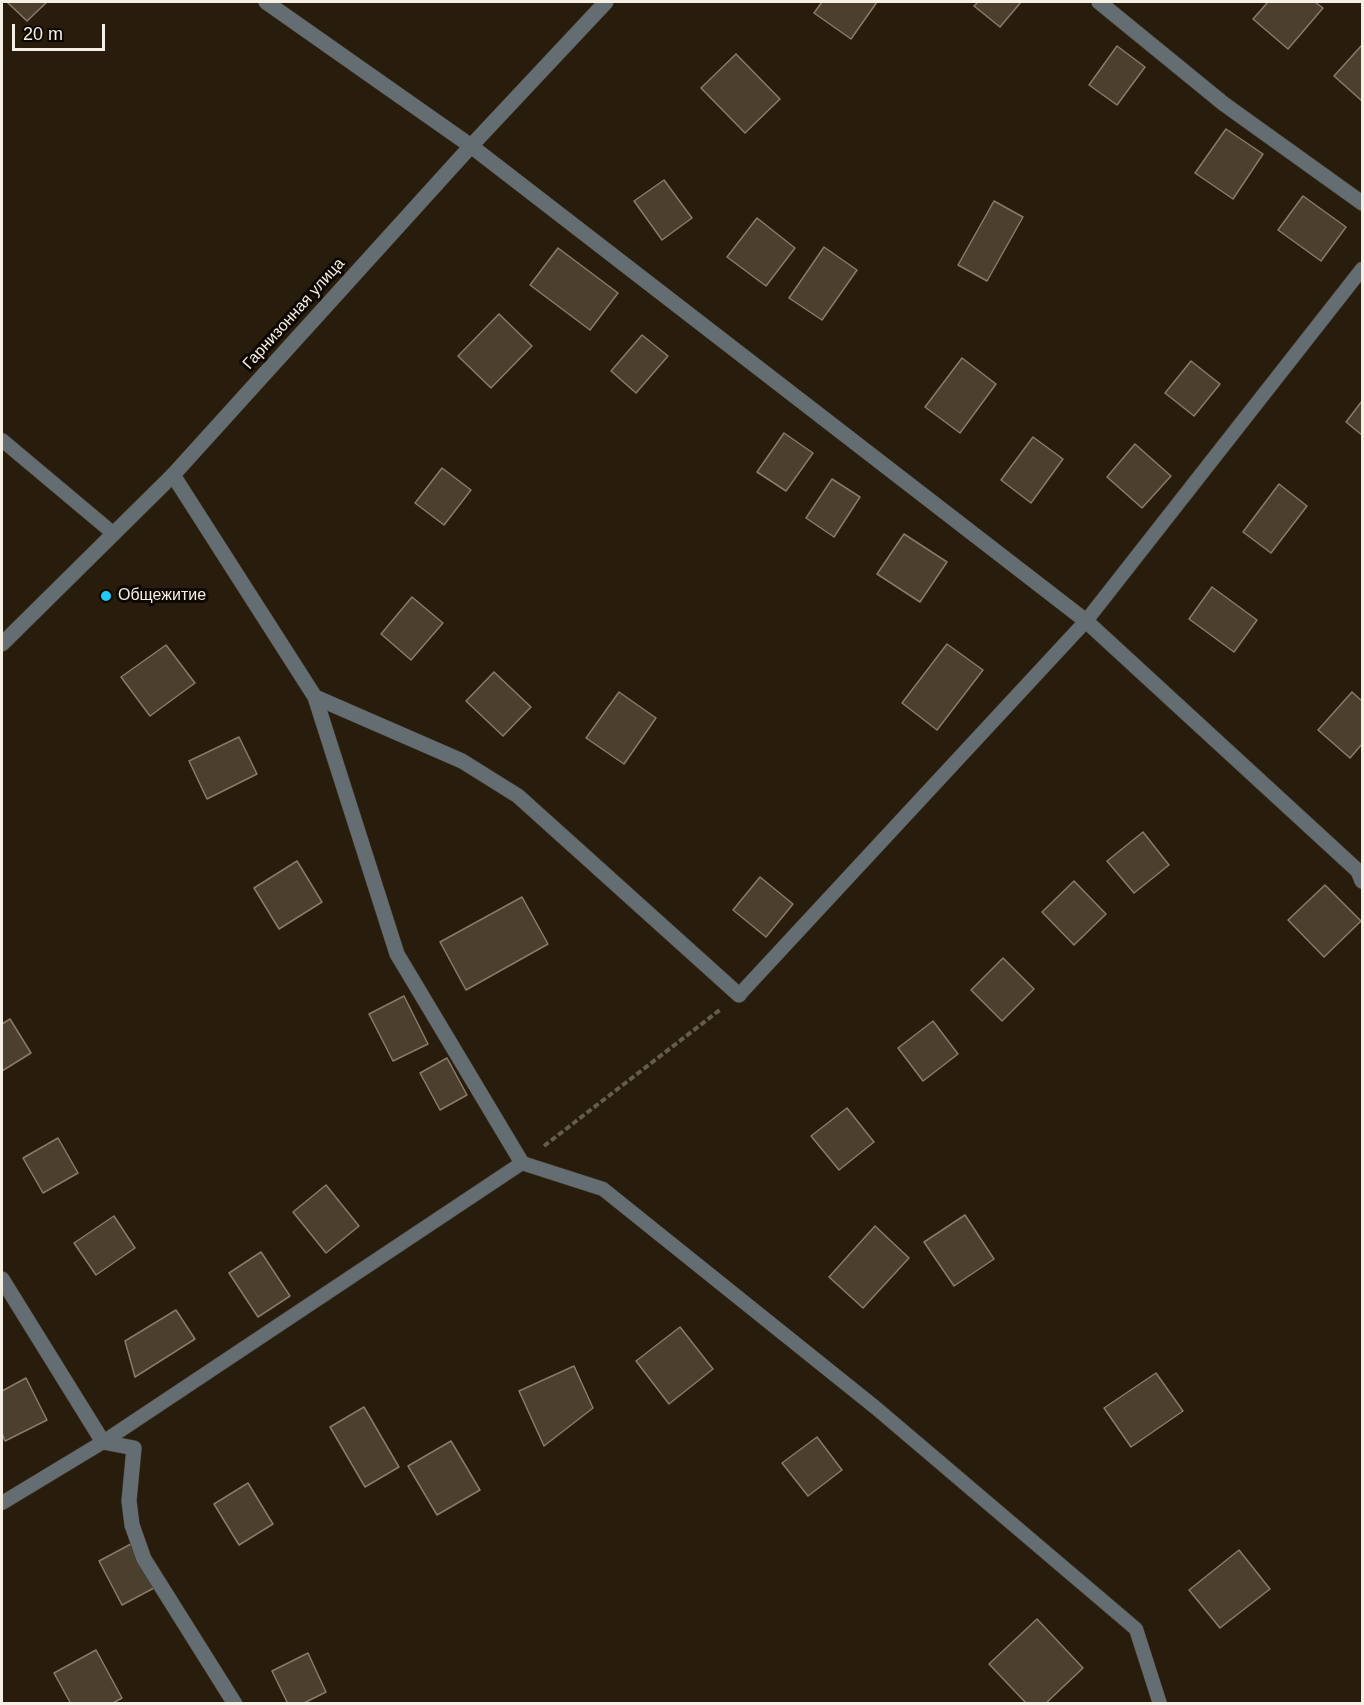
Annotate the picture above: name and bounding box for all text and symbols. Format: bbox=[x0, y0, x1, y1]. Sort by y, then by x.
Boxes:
scale bar bbox=[15, 12, 108, 50]
text: 20 m bbox=[23, 24, 63, 44]
street label: Гарнизонная улица bbox=[239, 254, 349, 374]
place label: Общежитие bbox=[118, 586, 206, 606]
marker: Общежитие bbox=[99, 589, 113, 603]

